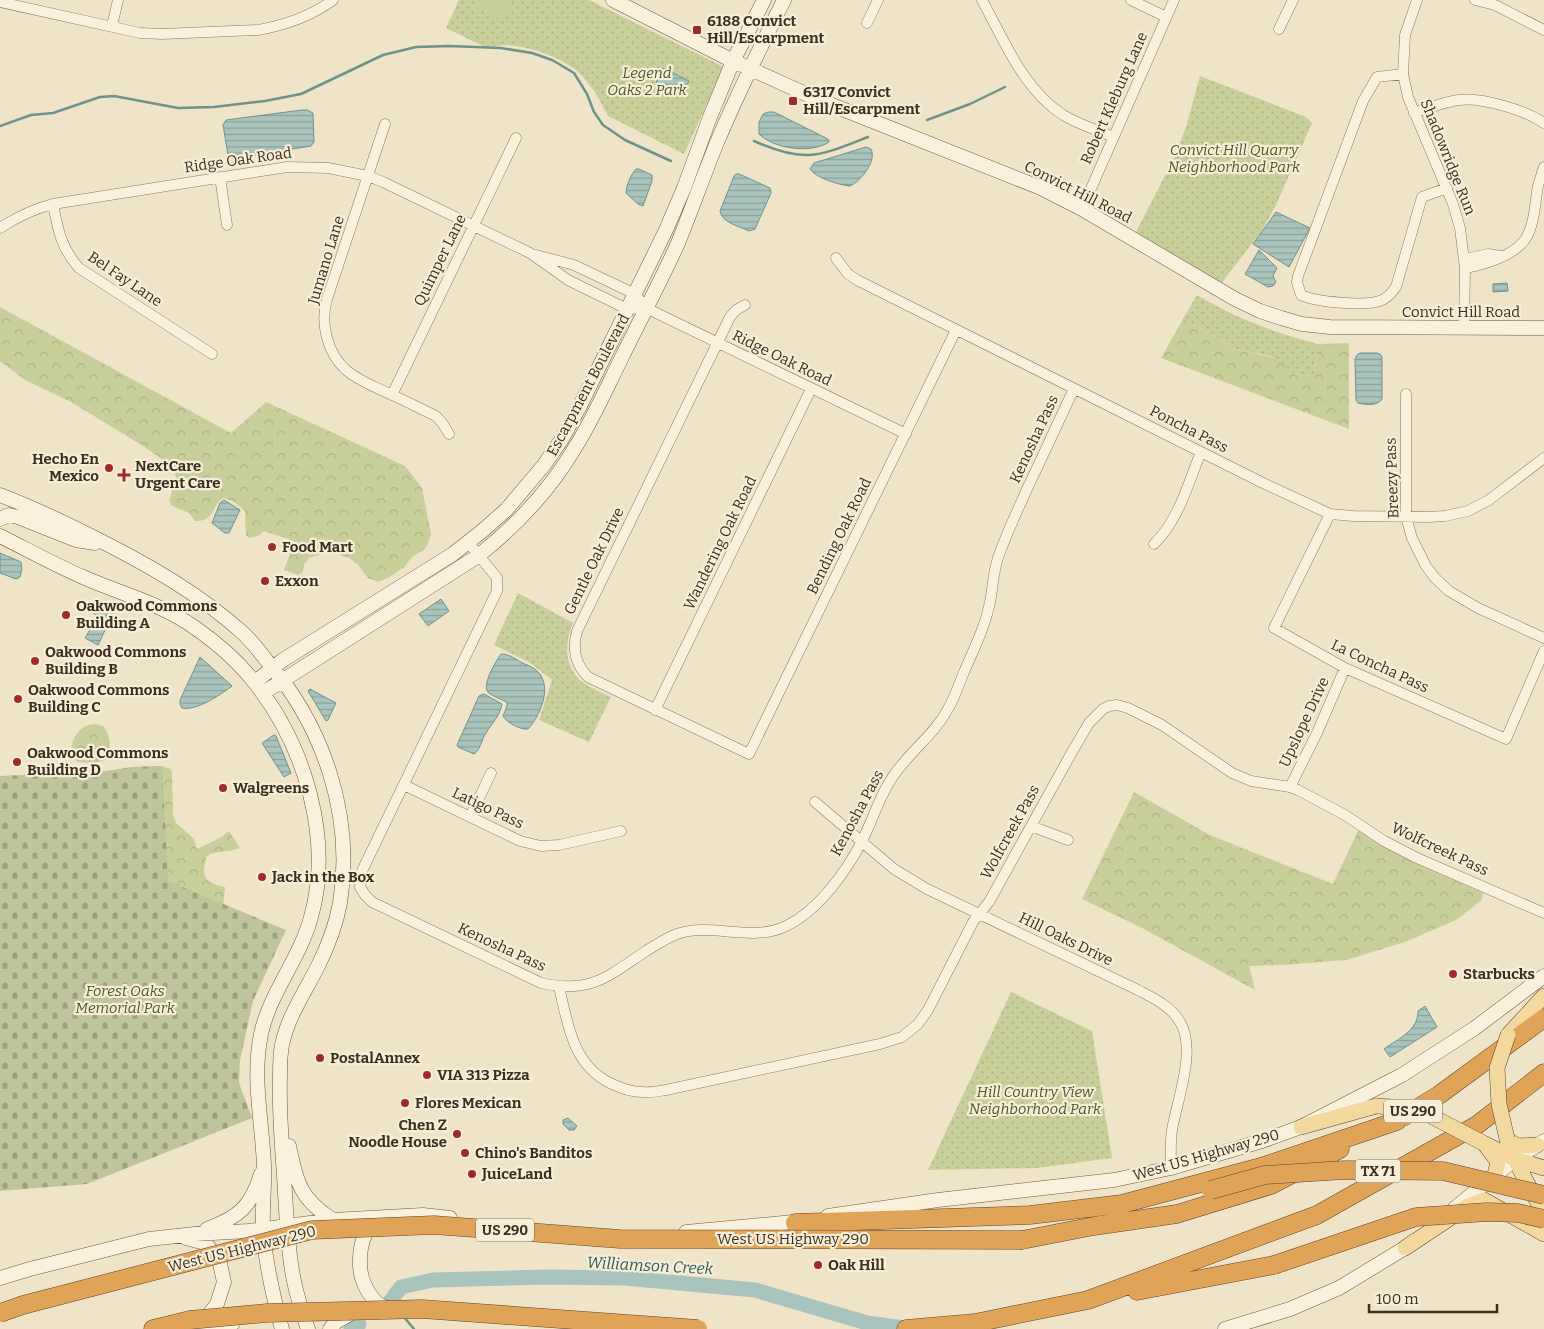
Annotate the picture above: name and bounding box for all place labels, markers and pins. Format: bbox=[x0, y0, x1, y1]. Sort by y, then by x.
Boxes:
place label: 6188 Convict Hill/Escarpment bbox=[707, 12, 825, 47]
marker: 6188 Convict Hill/Escarpment bbox=[691, 24, 703, 36]
place label: 6317 Convict Hill/Escarpment bbox=[803, 83, 921, 118]
marker: 6317 Convict Hill/Escarpment bbox=[787, 95, 799, 107]
place label: Hecho En Mexico bbox=[32, 450, 99, 485]
place label: NextCare Urgent Care bbox=[135, 457, 221, 492]
marker: Hecho En Mexico bbox=[103, 462, 115, 474]
marker: NextCare Urgent Care bbox=[117, 468, 131, 482]
place label: Food Mart bbox=[282, 538, 353, 556]
marker: Food Mart bbox=[266, 541, 278, 553]
place label: Exxon bbox=[275, 572, 319, 590]
marker: Exxon bbox=[259, 575, 271, 587]
place label: Oakwood Commons Building A bbox=[76, 597, 217, 632]
marker: Oakwood Commons Building A bbox=[60, 609, 72, 621]
place label: Oakwood Commons Building B bbox=[45, 643, 186, 678]
marker: Oakwood Commons Building B bbox=[29, 655, 41, 667]
place label: Oakwood Commons Building C bbox=[28, 681, 169, 716]
marker: Oakwood Commons Building C bbox=[12, 693, 24, 705]
place label: Oakwood Commons Building D bbox=[27, 744, 168, 779]
marker: Oakwood Commons Building D bbox=[11, 756, 23, 768]
place label: Walgreens bbox=[233, 779, 309, 797]
marker: Walgreens bbox=[217, 782, 229, 794]
place label: Jack in the Box bbox=[271, 868, 375, 886]
marker: Jack in the Box bbox=[256, 871, 268, 883]
place label: Starbucks bbox=[1463, 965, 1535, 983]
marker: Starbucks bbox=[1447, 968, 1459, 980]
place label: PostalAnnex bbox=[330, 1049, 421, 1067]
marker: PostalAnnex bbox=[314, 1052, 326, 1064]
place label: VIA 313 Pizza bbox=[437, 1066, 530, 1084]
marker: VIA 313 Pizza bbox=[421, 1069, 433, 1081]
place label: Flores Mexican bbox=[415, 1094, 522, 1112]
marker: Flores Mexican bbox=[399, 1097, 411, 1109]
place label: Chen Z Noodle House bbox=[348, 1116, 447, 1151]
marker: Chen Z Noodle House bbox=[451, 1128, 463, 1140]
place label: Chino's Banditos bbox=[475, 1144, 592, 1162]
marker: Chino's Banditos bbox=[459, 1147, 471, 1159]
place label: JuiceLand bbox=[481, 1165, 552, 1183]
marker: JuiceLand bbox=[466, 1168, 478, 1180]
place label: Oak Hill bbox=[828, 1256, 885, 1274]
marker: Oak Hill bbox=[812, 1259, 824, 1271]

